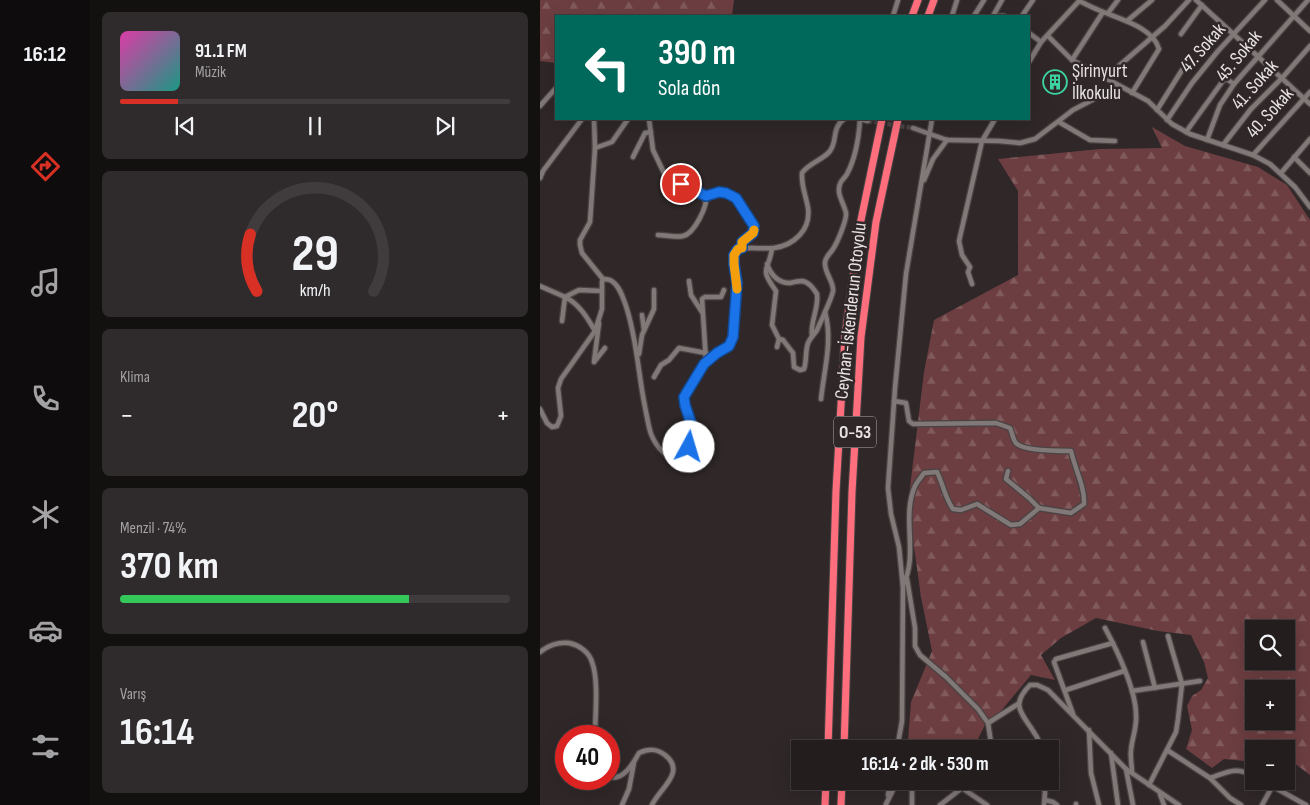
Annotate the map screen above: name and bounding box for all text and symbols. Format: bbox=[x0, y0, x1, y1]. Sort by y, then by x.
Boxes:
street label: 47. Sokak bbox=[1175, 18, 1231, 77]
street label: 45. Sokak bbox=[1211, 25, 1268, 86]
text: 390 m bbox=[658, 32, 736, 75]
icon: left bbox=[575, 35, 640, 100]
text: 91.1 FM bbox=[195, 40, 247, 63]
text: 16:12 bbox=[24, 41, 66, 68]
street label: 41. Sokak bbox=[1226, 55, 1284, 115]
place label: Şirinyurt İlkokulu bbox=[1072, 60, 1128, 105]
text: Müzik bbox=[195, 63, 226, 82]
building icon: Şirinyurt İlkokulu bbox=[1042, 69, 1068, 95]
text: Sola dön bbox=[658, 75, 720, 102]
street label: 40. Sokak bbox=[1241, 82, 1299, 143]
icon: previous bbox=[171, 112, 199, 140]
icon: pause bbox=[301, 112, 329, 140]
icon: next bbox=[431, 112, 459, 140]
icon: directions bbox=[28, 149, 63, 184]
pin bbox=[660, 163, 702, 205]
icon: arrive bbox=[667, 170, 695, 198]
street label: Ceyhan-İskenderun Otoyolu bbox=[830, 222, 872, 400]
text: 29 bbox=[291, 223, 339, 286]
icon: music bbox=[28, 265, 63, 300]
text: km/h bbox=[300, 280, 330, 301]
text: Klima bbox=[120, 368, 150, 387]
icon: phone bbox=[28, 381, 63, 416]
text: 20° bbox=[292, 393, 338, 438]
text: − bbox=[120, 399, 134, 432]
text: + bbox=[496, 399, 510, 432]
road number: O-53 bbox=[834, 417, 876, 448]
position arrow bbox=[662, 420, 714, 472]
icon: climate bbox=[28, 497, 63, 532]
text: Menzil · 74% bbox=[120, 519, 187, 538]
text: 370 km bbox=[120, 544, 219, 589]
icon: car bbox=[28, 613, 63, 648]
map controls bbox=[1245, 620, 1295, 790]
button: search bbox=[1245, 620, 1295, 670]
button: + bbox=[1245, 680, 1295, 730]
text: Varış bbox=[120, 685, 146, 704]
text: 16:14 bbox=[120, 710, 194, 755]
speed limit sign: 40 bbox=[555, 725, 620, 790]
icon: filters bbox=[28, 729, 63, 764]
button: − bbox=[1245, 740, 1295, 790]
text: 16:14 · 2 dk · 530 m bbox=[861, 753, 989, 776]

